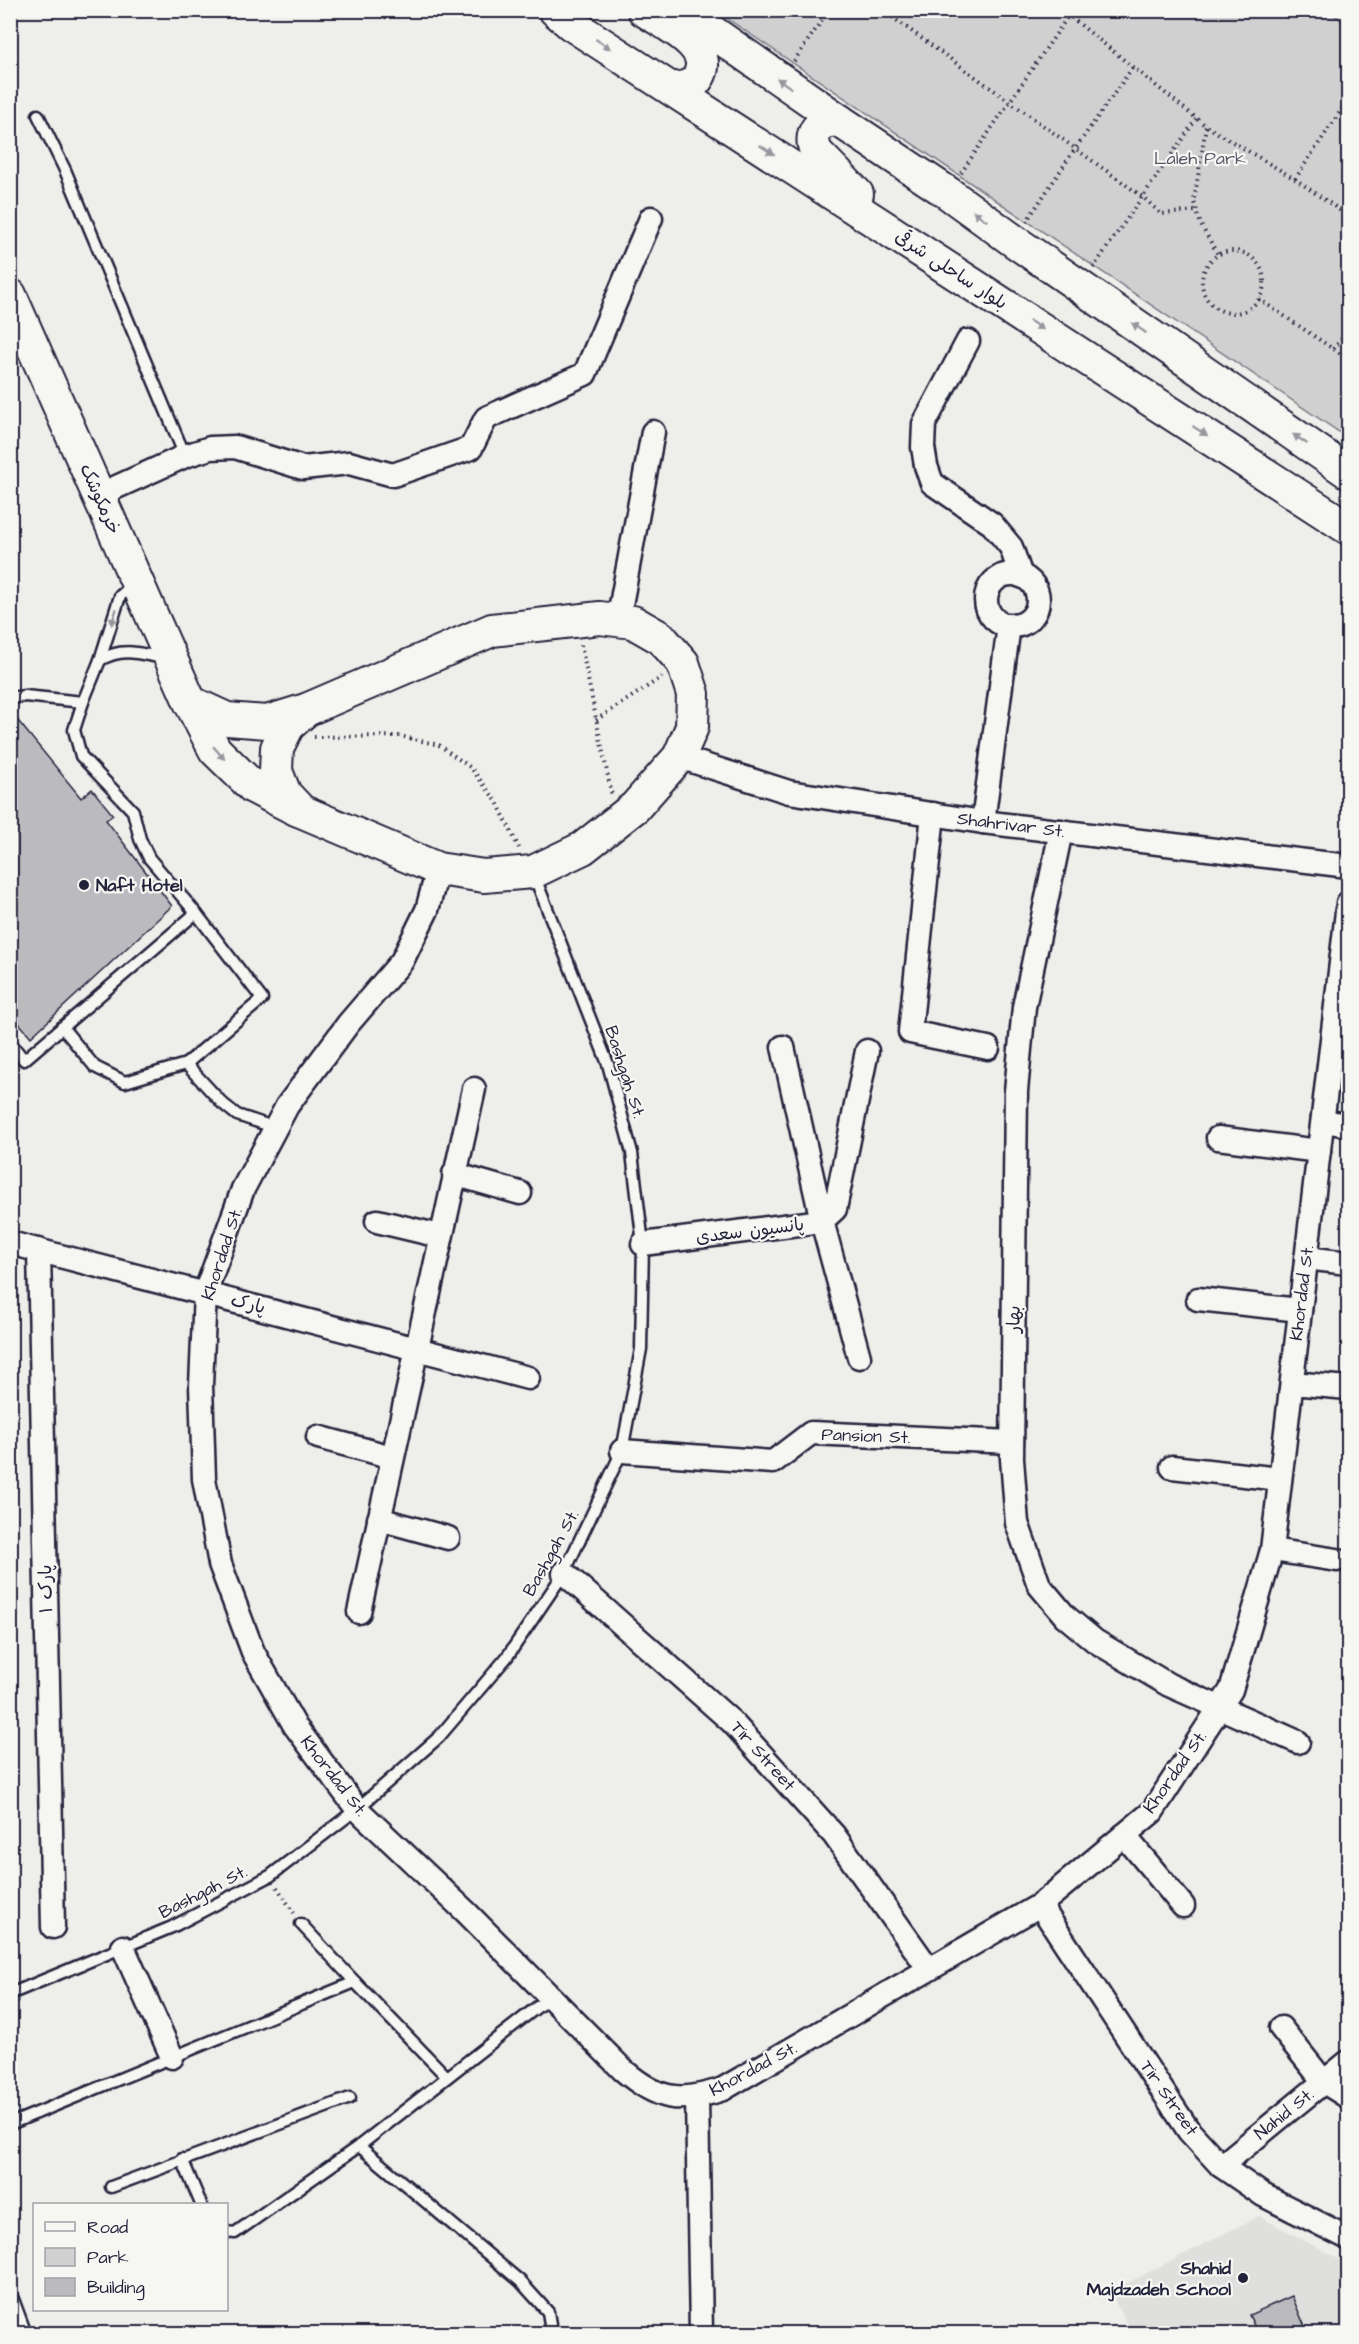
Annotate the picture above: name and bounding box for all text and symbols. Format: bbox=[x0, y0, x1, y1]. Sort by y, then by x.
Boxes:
one-way arrow bbox=[595, 39, 611, 50]
one-way arrow bbox=[776, 77, 793, 88]
one-way arrow bbox=[758, 145, 775, 156]
park label: Laleh Park bbox=[1154, 146, 1246, 171]
one-way arrow bbox=[972, 210, 988, 222]
street label: بلوار ساحلی شرقی bbox=[890, 224, 1012, 316]
one-way arrow bbox=[1028, 319, 1044, 330]
one-way arrow bbox=[1132, 322, 1148, 334]
one-way arrow bbox=[1191, 425, 1207, 437]
one-way arrow bbox=[1292, 434, 1308, 445]
street label: خرمکوشک bbox=[73, 460, 127, 538]
one-way arrow bbox=[109, 608, 118, 626]
one-way arrow bbox=[212, 745, 225, 760]
street label: Shahrivar St. bbox=[956, 806, 1066, 844]
place label: Naft Hotel bbox=[96, 873, 183, 898]
marker: Naft Hotel bbox=[77, 878, 91, 892]
street label: Bashgah St. bbox=[597, 1023, 652, 1122]
street label: Khordad St. bbox=[195, 1204, 249, 1304]
street label: پانسیون سعدی bbox=[694, 1212, 806, 1250]
street label: Khordad St. bbox=[1284, 1244, 1320, 1342]
street label: پارک bbox=[228, 1288, 268, 1320]
street label: بهار bbox=[1001, 1305, 1027, 1335]
street label: Pansion St. bbox=[821, 1422, 911, 1450]
street label: Bashgah St. bbox=[517, 1505, 586, 1601]
street label: پارک ۱ bbox=[33, 1564, 59, 1614]
street label: Tir Street bbox=[725, 1715, 802, 1797]
street label: Khordad St. bbox=[1137, 1725, 1213, 1819]
street label: Khordad St. bbox=[295, 1730, 373, 1822]
street label: Bashgah St. bbox=[155, 1859, 252, 1926]
street label: Khordad St. bbox=[705, 2035, 801, 2103]
street label: Tir Street bbox=[1134, 2055, 1204, 2141]
street label: Nahid St. bbox=[1249, 2082, 1319, 2146]
legend bbox=[33, 2203, 228, 2311]
text: Road bbox=[87, 2215, 128, 2240]
text: Park bbox=[87, 2245, 129, 2270]
place label: Shahid Majdzadeh School bbox=[1086, 2256, 1232, 2302]
marker: Shahid Majdzadeh School bbox=[1236, 2271, 1250, 2285]
text: Building bbox=[87, 2275, 145, 2301]

